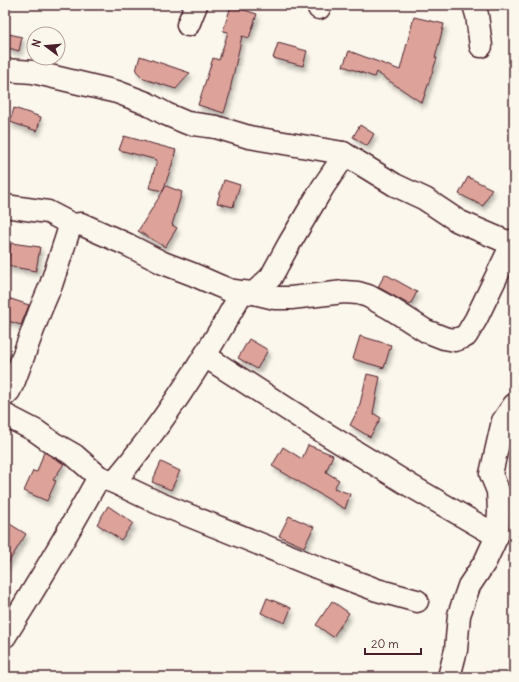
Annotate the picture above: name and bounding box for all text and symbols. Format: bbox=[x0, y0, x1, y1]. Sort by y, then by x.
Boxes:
north arrow bbox=[26, 26, 66, 66]
text: N bbox=[29, 38, 44, 49]
scale bar bbox=[365, 630, 421, 656]
text: 20 m bbox=[371, 636, 399, 651]

